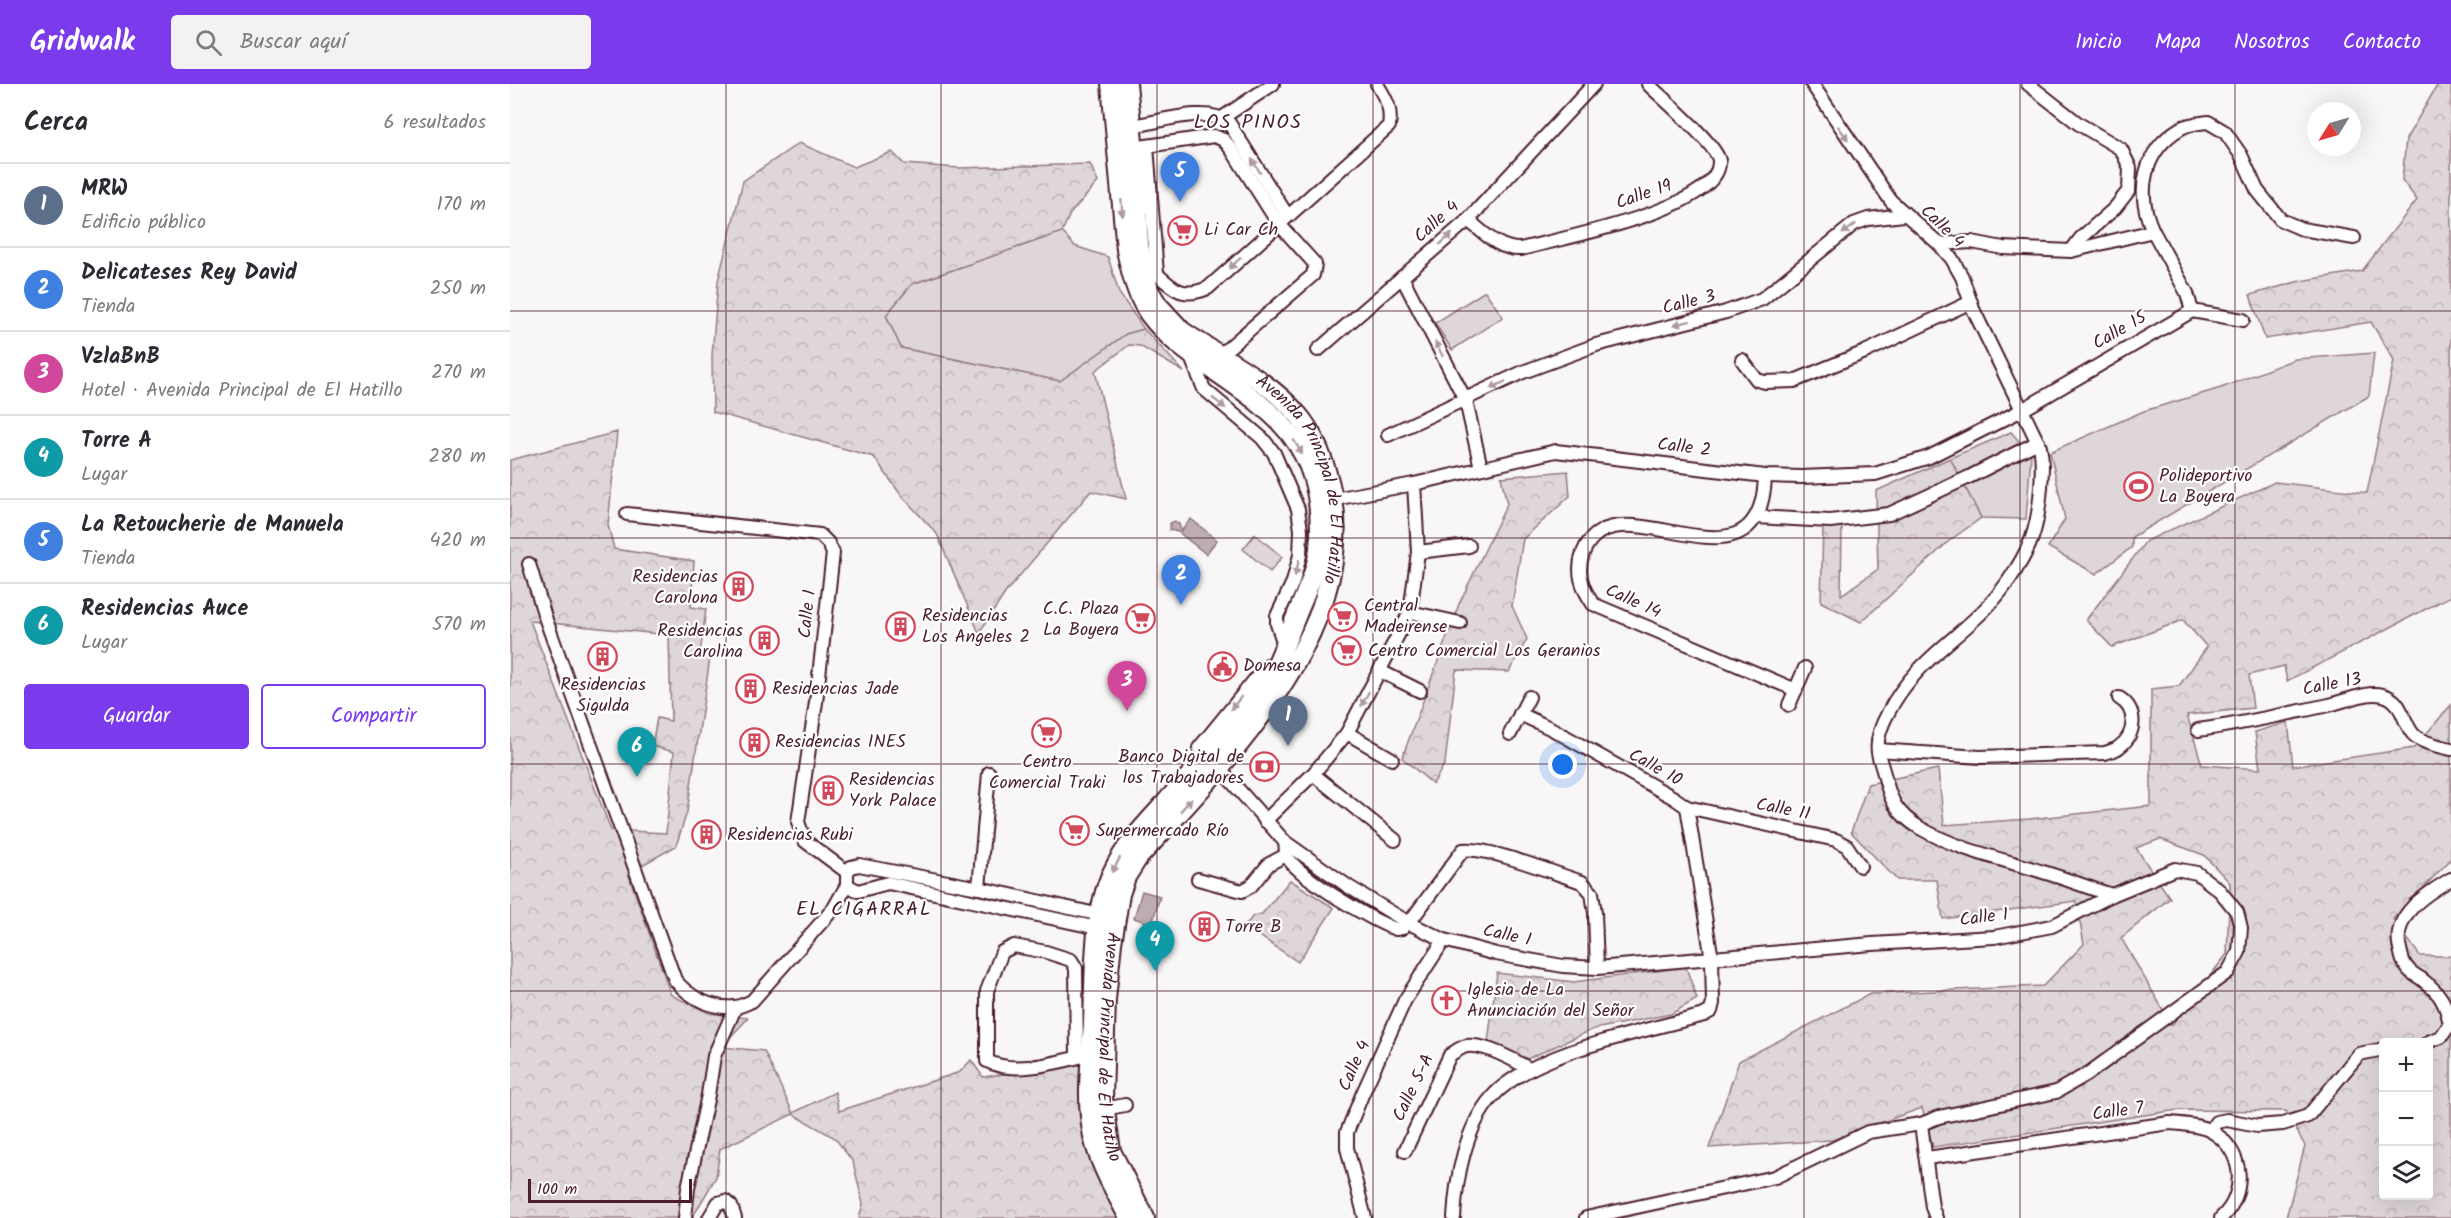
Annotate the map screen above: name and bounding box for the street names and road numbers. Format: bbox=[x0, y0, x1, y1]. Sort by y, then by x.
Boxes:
street label: Calle 19 bbox=[1612, 172, 1676, 218]
street label: Calle 4 bbox=[1407, 193, 1467, 251]
street label: Calle 4 bbox=[1913, 198, 1971, 256]
street label: Calle 3 bbox=[1659, 282, 1719, 324]
street label: Calle 15 bbox=[2087, 303, 2154, 358]
street label: Avenida Principal de El Hatillo bbox=[1249, 368, 1350, 587]
street label: Calle 2 bbox=[1656, 430, 1712, 466]
street label: Calle 14 bbox=[1600, 577, 1666, 627]
street label: Calle 1 bbox=[791, 588, 825, 640]
street label: Calle 13 bbox=[2300, 665, 2364, 705]
street label: Calle 10 bbox=[1623, 741, 1687, 795]
street label: Calle 11 bbox=[1753, 791, 1813, 829]
street label: Calle 1 bbox=[1958, 901, 2010, 935]
street label: Calle 1 bbox=[1480, 917, 1534, 955]
street label: Avenida Principal de El Hatillo bbox=[1088, 930, 1129, 1168]
street label: Calle 4 bbox=[1331, 1036, 1379, 1096]
street label: Calle 5-A bbox=[1385, 1049, 1443, 1127]
street label: Calle 7 bbox=[2090, 1094, 2146, 1130]

